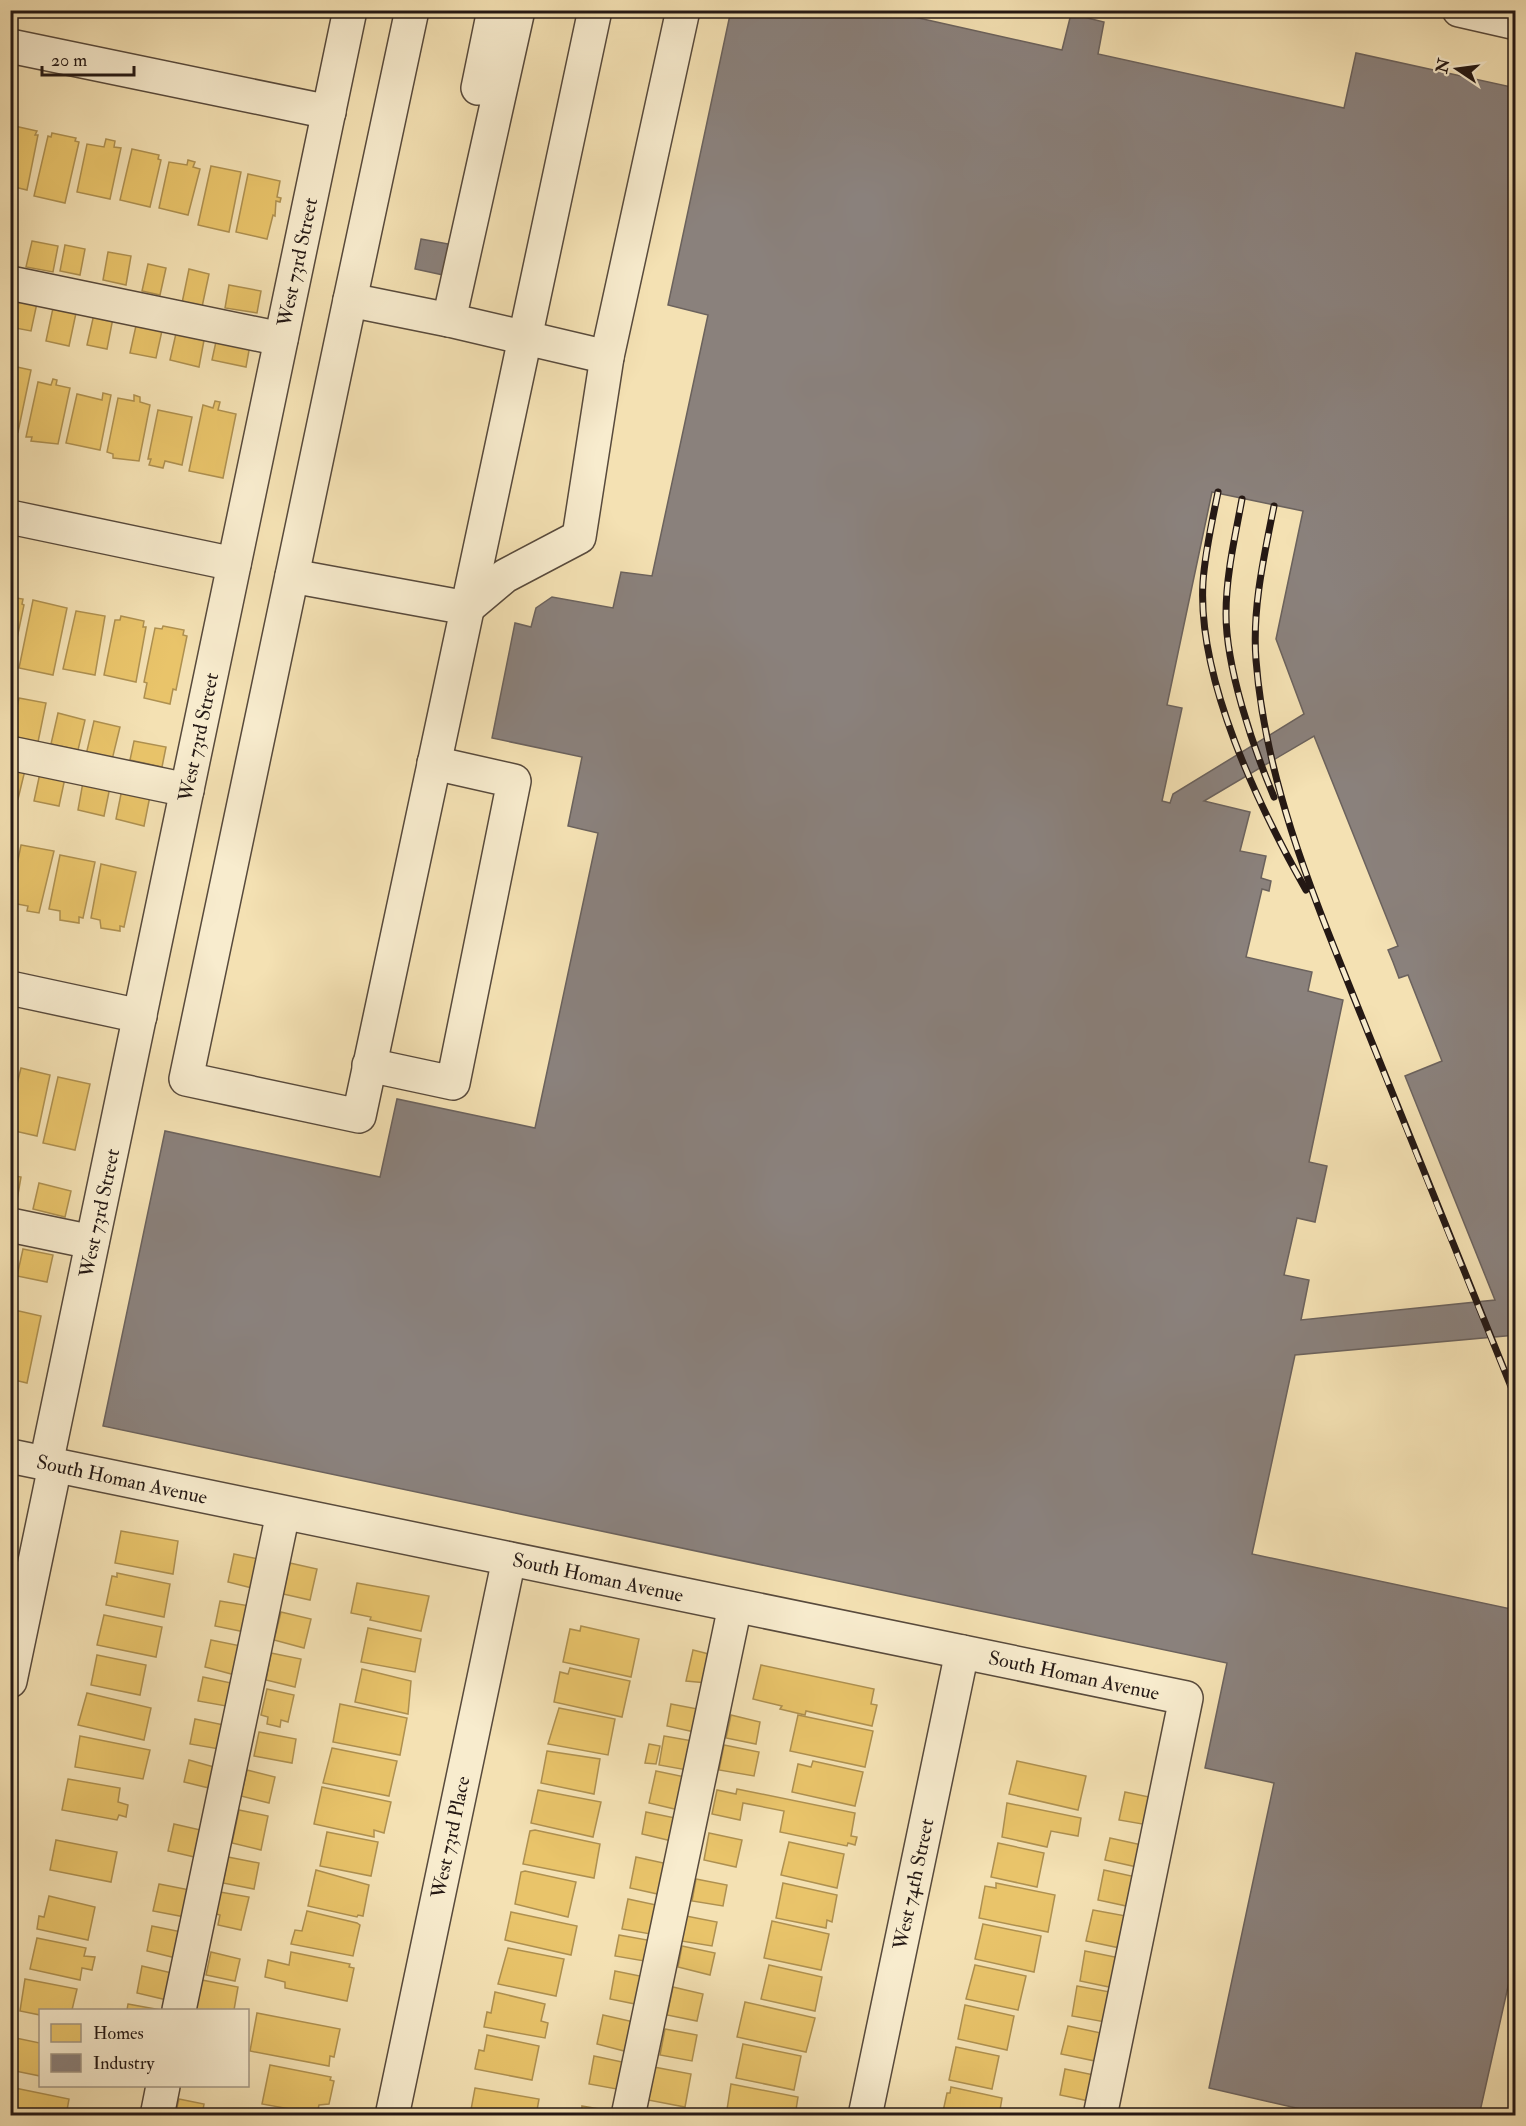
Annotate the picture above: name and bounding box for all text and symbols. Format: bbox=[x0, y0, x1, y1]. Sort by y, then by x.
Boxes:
scale bar bbox=[42, 39, 134, 77]
north arrow bbox=[1427, 39, 1487, 99]
text: 20 m bbox=[51, 49, 87, 72]
text: N bbox=[1432, 56, 1455, 76]
street label: West 73rd Street bbox=[271, 195, 323, 330]
street label: West 73rd Street bbox=[172, 670, 224, 805]
street label: West 73rd Street bbox=[73, 1146, 125, 1281]
street label: South Homan Avenue bbox=[34, 1449, 210, 1510]
street label: South Homan Avenue bbox=[510, 1547, 686, 1608]
street label: South Homan Avenue bbox=[986, 1645, 1162, 1706]
street label: West 73rd Place bbox=[425, 1774, 476, 1901]
street label: West 74th Street bbox=[887, 1816, 940, 1953]
legend bbox=[39, 2009, 249, 2087]
text: Homes bbox=[93, 2022, 144, 2045]
text: Industry bbox=[93, 2052, 155, 2075]

